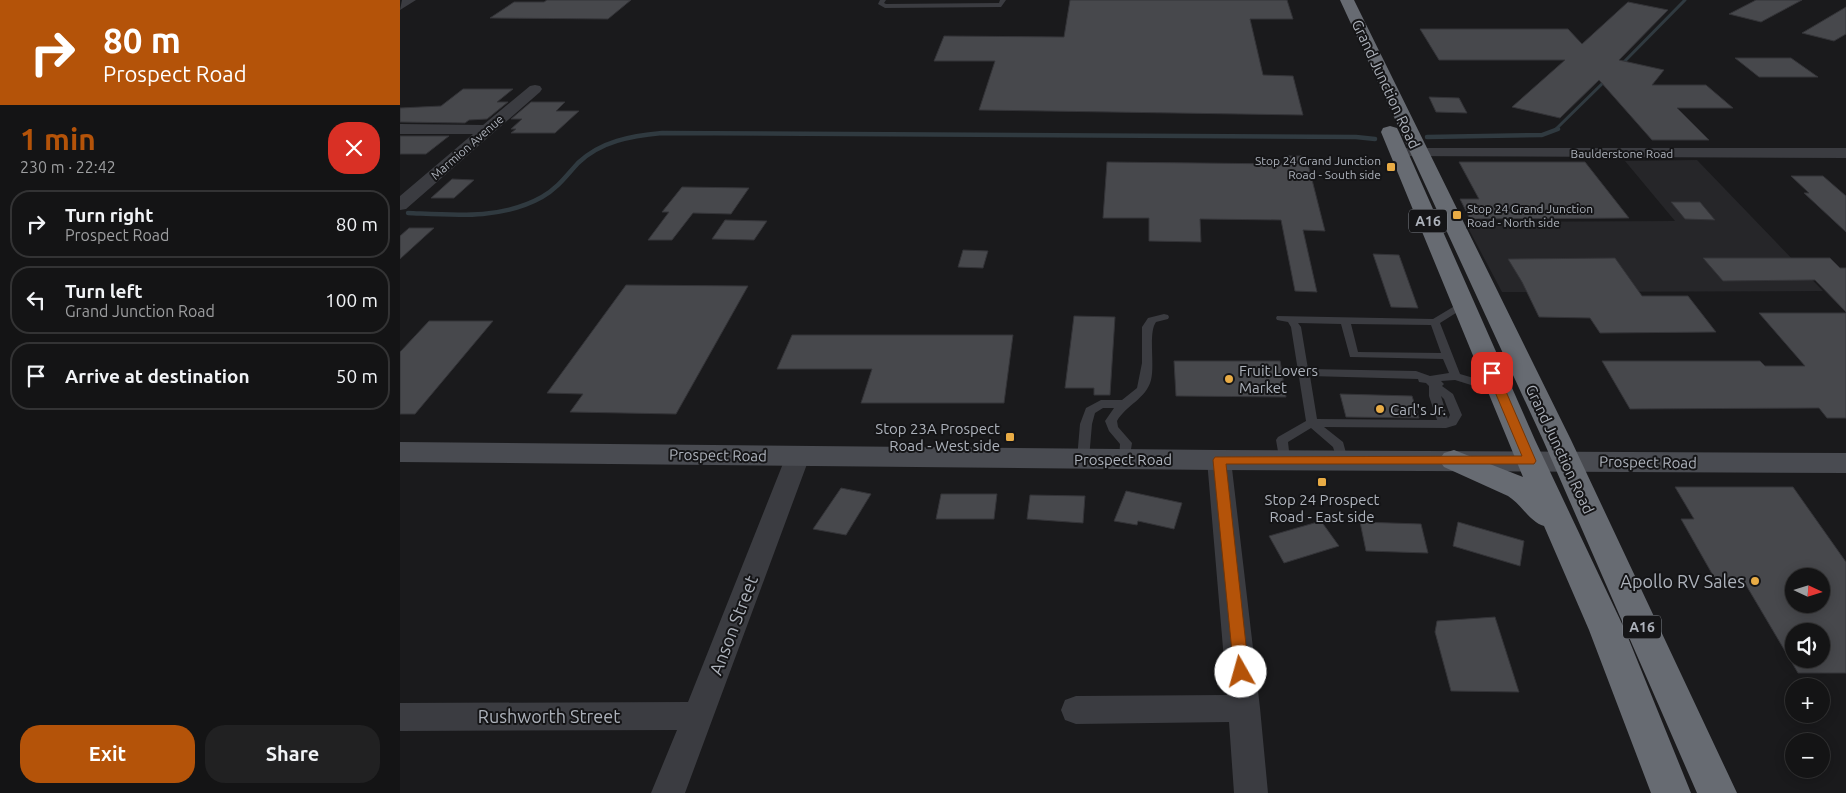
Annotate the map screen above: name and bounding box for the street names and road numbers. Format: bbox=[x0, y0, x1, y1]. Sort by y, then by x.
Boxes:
street label: Grand Junction Road bbox=[1349, 17, 1423, 151]
street label: Marmion Avenue bbox=[428, 112, 506, 182]
street label: Baulderstone Road bbox=[1571, 147, 1673, 160]
road number: A16 bbox=[1409, 210, 1447, 232]
street label: Grand Junction Road bbox=[1523, 382, 1597, 516]
street label: Prospect Road bbox=[669, 446, 767, 464]
street label: Prospect Road bbox=[1074, 451, 1172, 468]
street label: Prospect Road bbox=[1599, 453, 1697, 471]
street label: Anson Street bbox=[705, 572, 761, 678]
road number: A16 bbox=[1623, 616, 1661, 638]
street label: Rushworth Street bbox=[478, 706, 620, 726]

